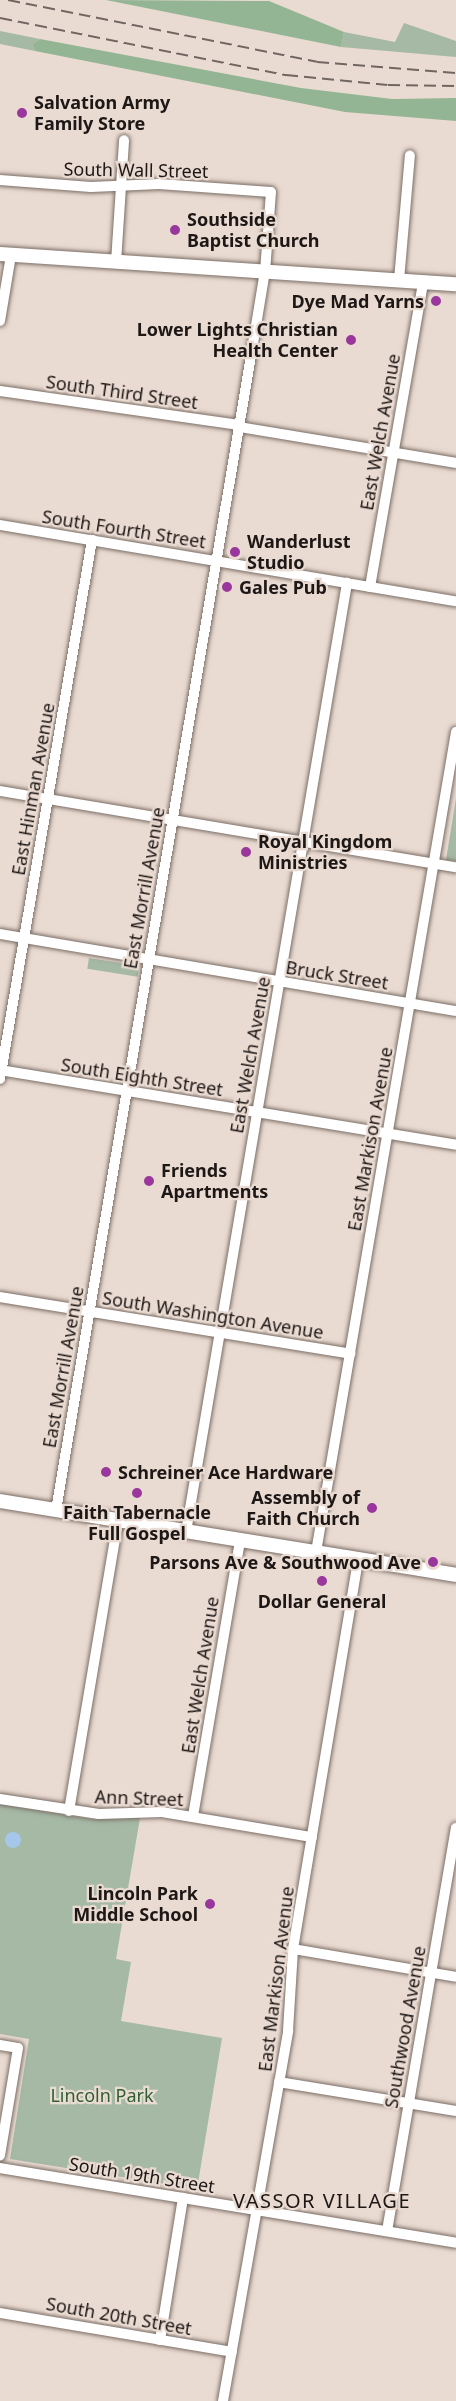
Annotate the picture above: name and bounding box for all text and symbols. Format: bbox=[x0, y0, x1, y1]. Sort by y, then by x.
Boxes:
place label: Salvation Army Family Store bbox=[34, 92, 170, 134]
marker: Salvation Army Family Store bbox=[15, 106, 29, 120]
street label: South Wall Street bbox=[63, 158, 209, 182]
place label: Southside Baptist Church bbox=[187, 209, 319, 252]
marker: Southside Baptist Church bbox=[168, 223, 182, 237]
place label: Dye Mad Yarns bbox=[291, 290, 424, 312]
marker: Dye Mad Yarns bbox=[429, 294, 443, 308]
place label: Lower Lights Christian Health Center bbox=[137, 319, 338, 362]
marker: Lower Lights Christian Health Center bbox=[342, 331, 360, 349]
street label: East Welch Avenue bbox=[356, 352, 404, 512]
street label: South Third Street bbox=[45, 371, 199, 413]
street label: South Fourth Street bbox=[41, 505, 207, 553]
place label: Wanderlust Studio bbox=[247, 531, 351, 574]
marker: Wanderlust Studio bbox=[228, 545, 242, 559]
place label: Gales Pub bbox=[239, 576, 327, 598]
marker: Gales Pub bbox=[220, 580, 234, 594]
street label: East Hinman Avenue bbox=[7, 701, 59, 877]
street label: East Morrill Avenue bbox=[119, 805, 169, 971]
place label: Royal Kingdom Ministries bbox=[258, 831, 392, 874]
marker: Royal Kingdom Ministries bbox=[239, 845, 253, 859]
street label: Bruck Street bbox=[284, 956, 390, 994]
street label: East Welch Avenue bbox=[226, 975, 274, 1135]
street label: East Markison Avenue bbox=[343, 1045, 397, 1233]
street label: South Eighth Street bbox=[60, 1054, 224, 1100]
place label: Friends Apartments bbox=[161, 1160, 268, 1202]
marker: Friends Apartments bbox=[142, 1174, 156, 1188]
street label: East Morrill Avenue bbox=[38, 1284, 88, 1450]
street label: South Washington Avenue bbox=[101, 1287, 325, 1343]
place label: Schreiner Ace Hardware bbox=[118, 1461, 333, 1483]
marker: Schreiner Ace Hardware bbox=[99, 1465, 113, 1479]
marker: Faith Tabernacle Full Gospel bbox=[130, 1486, 144, 1500]
place label: Assembly of Faith Church bbox=[246, 1487, 360, 1530]
marker: Assembly of Faith Church bbox=[365, 1501, 379, 1515]
place label: Faith Tabernacle Full Gospel bbox=[63, 1502, 211, 1544]
place label: Parsons Ave & Southwood Ave bbox=[149, 1551, 421, 1573]
marker: Parsons Ave & Southwood Ave bbox=[426, 1555, 440, 1569]
marker: Dollar General bbox=[315, 1574, 329, 1588]
place label: Dollar General bbox=[258, 1590, 386, 1612]
street label: East Welch Avenue bbox=[177, 1595, 223, 1755]
street label: Ann Street bbox=[94, 1786, 184, 1810]
place label: Lincoln Park Middle School bbox=[73, 1883, 198, 1926]
street label: East Markison Avenue bbox=[254, 1885, 298, 2073]
marker: Lincoln Park Middle School bbox=[203, 1897, 217, 1911]
street label: Southwood Avenue bbox=[380, 1944, 430, 2110]
park label: Lincoln Park bbox=[50, 2084, 154, 2106]
street label: South 19th Street bbox=[68, 2153, 216, 2197]
district label: VASSOR VILLAGE bbox=[233, 2188, 411, 2212]
street label: South 20th Street bbox=[45, 2293, 193, 2339]

